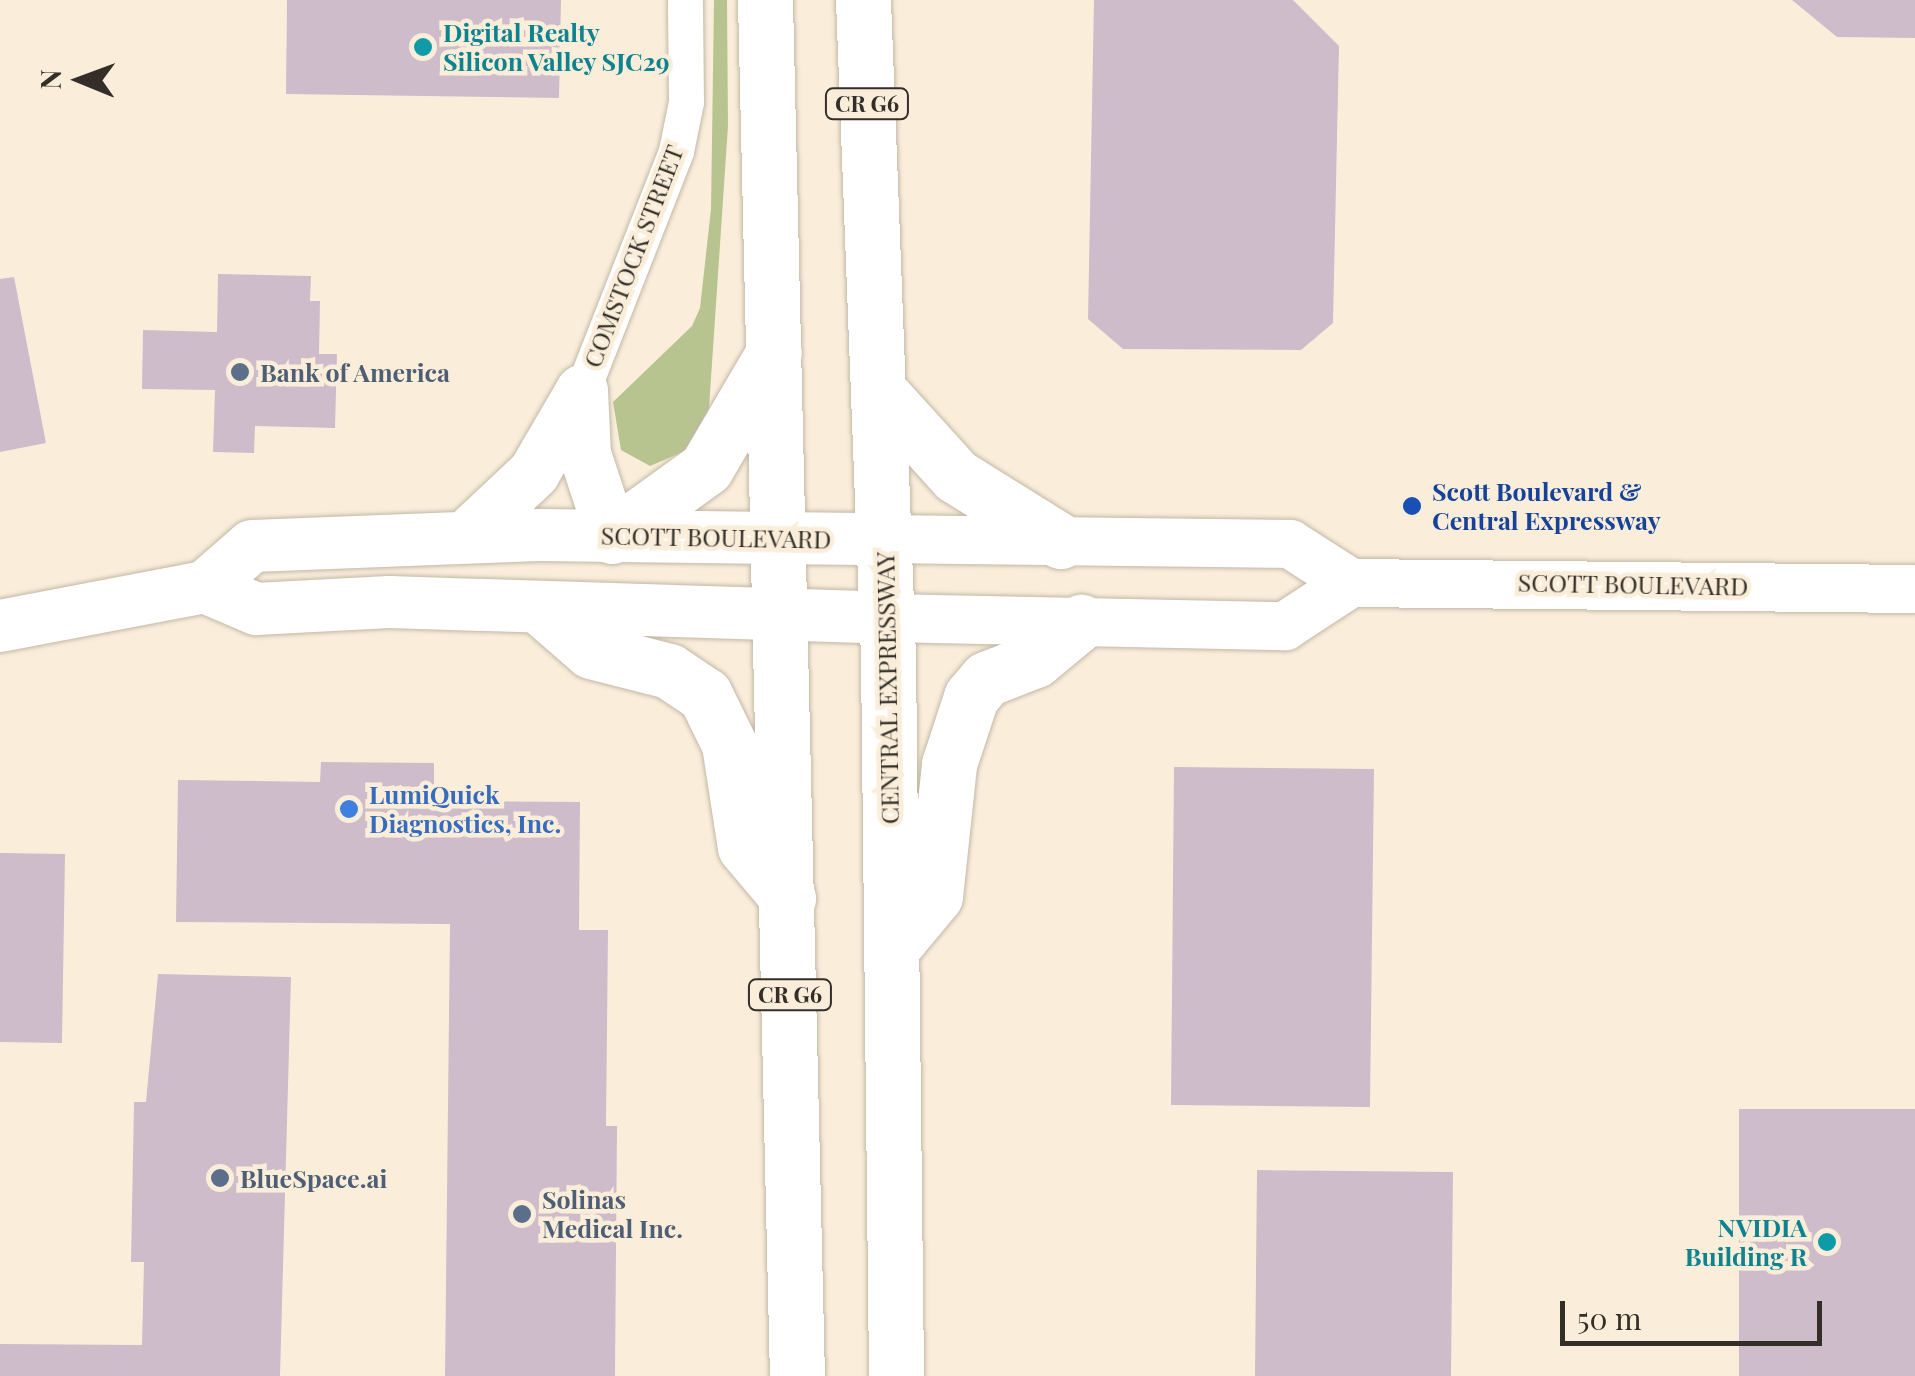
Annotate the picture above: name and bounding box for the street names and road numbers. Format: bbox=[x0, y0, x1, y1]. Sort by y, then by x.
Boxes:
road number: CR G6 bbox=[824, 87, 910, 121]
street label: COMSTOCK STREET bbox=[577, 141, 689, 371]
street label: SCOTT BOULEVARD bbox=[600, 520, 832, 554]
street label: CENTRAL EXPRESSWAY bbox=[870, 551, 904, 825]
street label: SCOTT BOULEVARD bbox=[1517, 567, 1749, 601]
road number: CR G6 bbox=[748, 978, 832, 1012]

